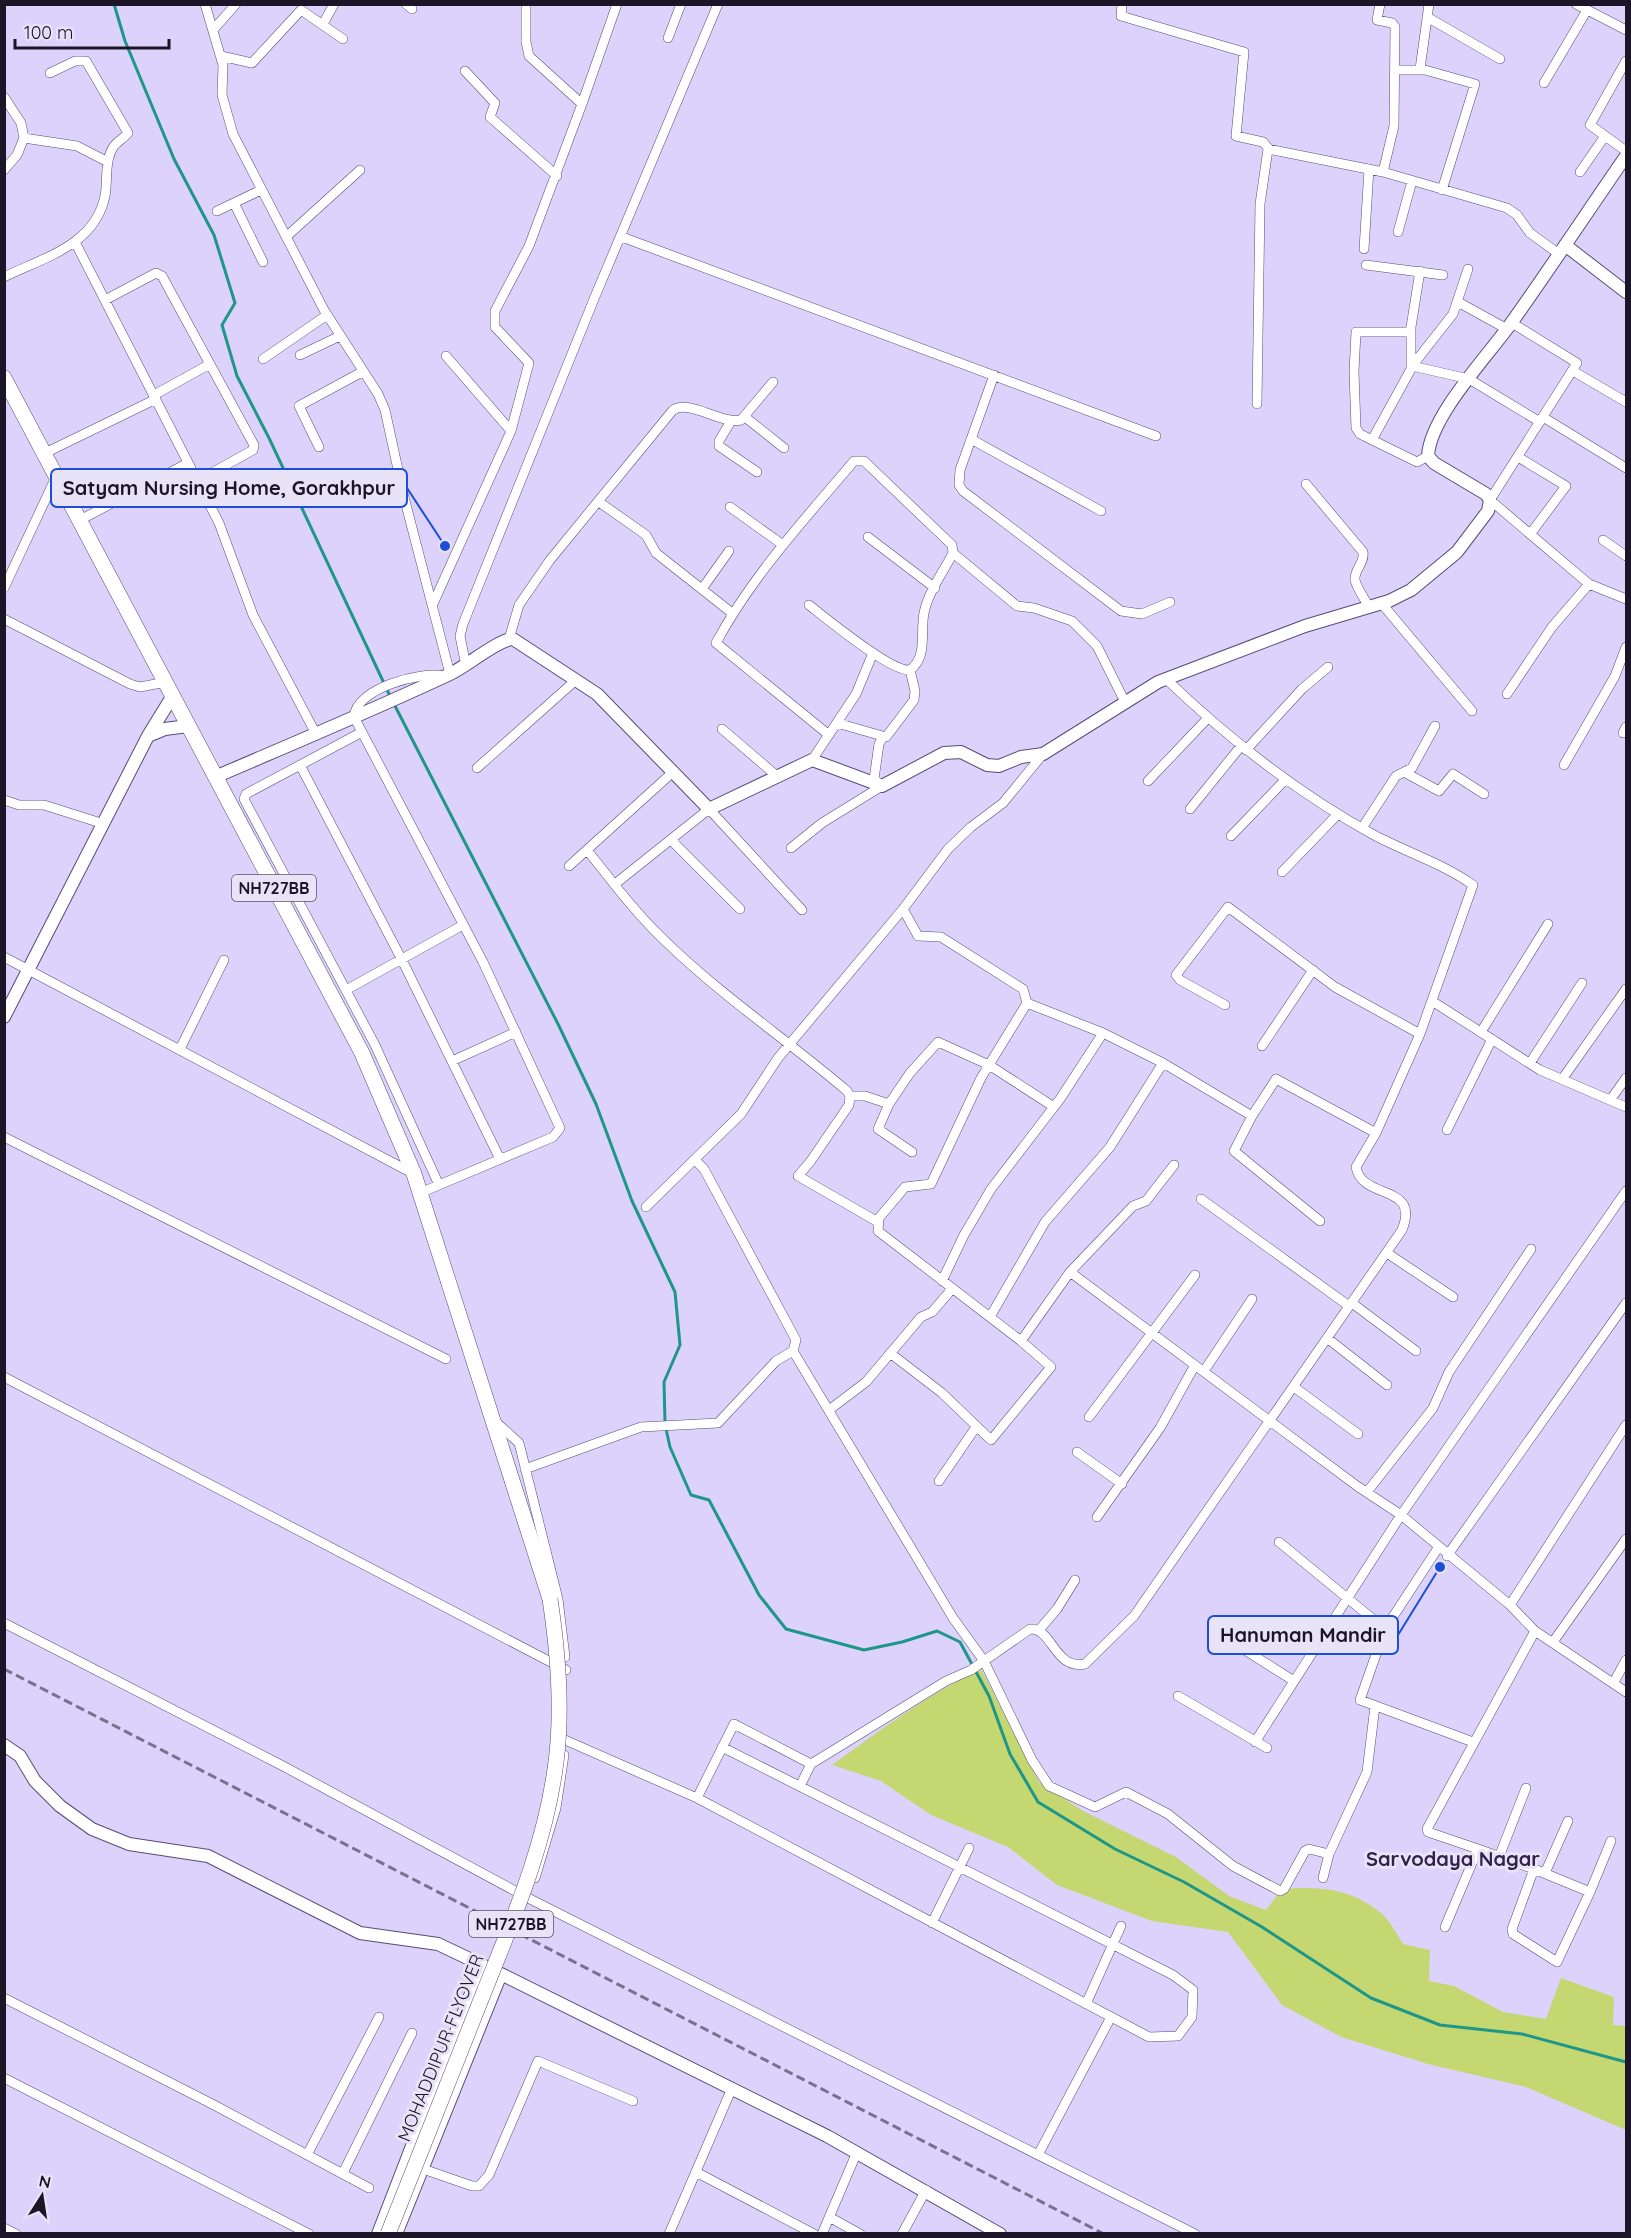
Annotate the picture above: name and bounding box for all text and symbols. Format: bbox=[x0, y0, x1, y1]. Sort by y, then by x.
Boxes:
scale bar bbox=[15, 12, 170, 50]
text: 100 m bbox=[24, 21, 73, 44]
callout: Satyam Nursing Home, Gorakhpur bbox=[51, 469, 407, 507]
text: Satyam Nursing Home, Gorakhpur bbox=[63, 475, 395, 500]
road number: NH727BB bbox=[232, 875, 316, 901]
callout: Hanuman Mandir bbox=[1208, 1616, 1398, 1654]
text: Hanuman Mandir bbox=[1220, 1622, 1386, 1647]
district label: Sarvodaya Nagar bbox=[1366, 1846, 1540, 1871]
road number: NH727BB bbox=[469, 1911, 553, 1937]
street label: MOHADDIPUR FLYOVER bbox=[392, 1951, 489, 2145]
north arrow bbox=[12, 2166, 72, 2226]
text: N bbox=[37, 2170, 53, 2192]

